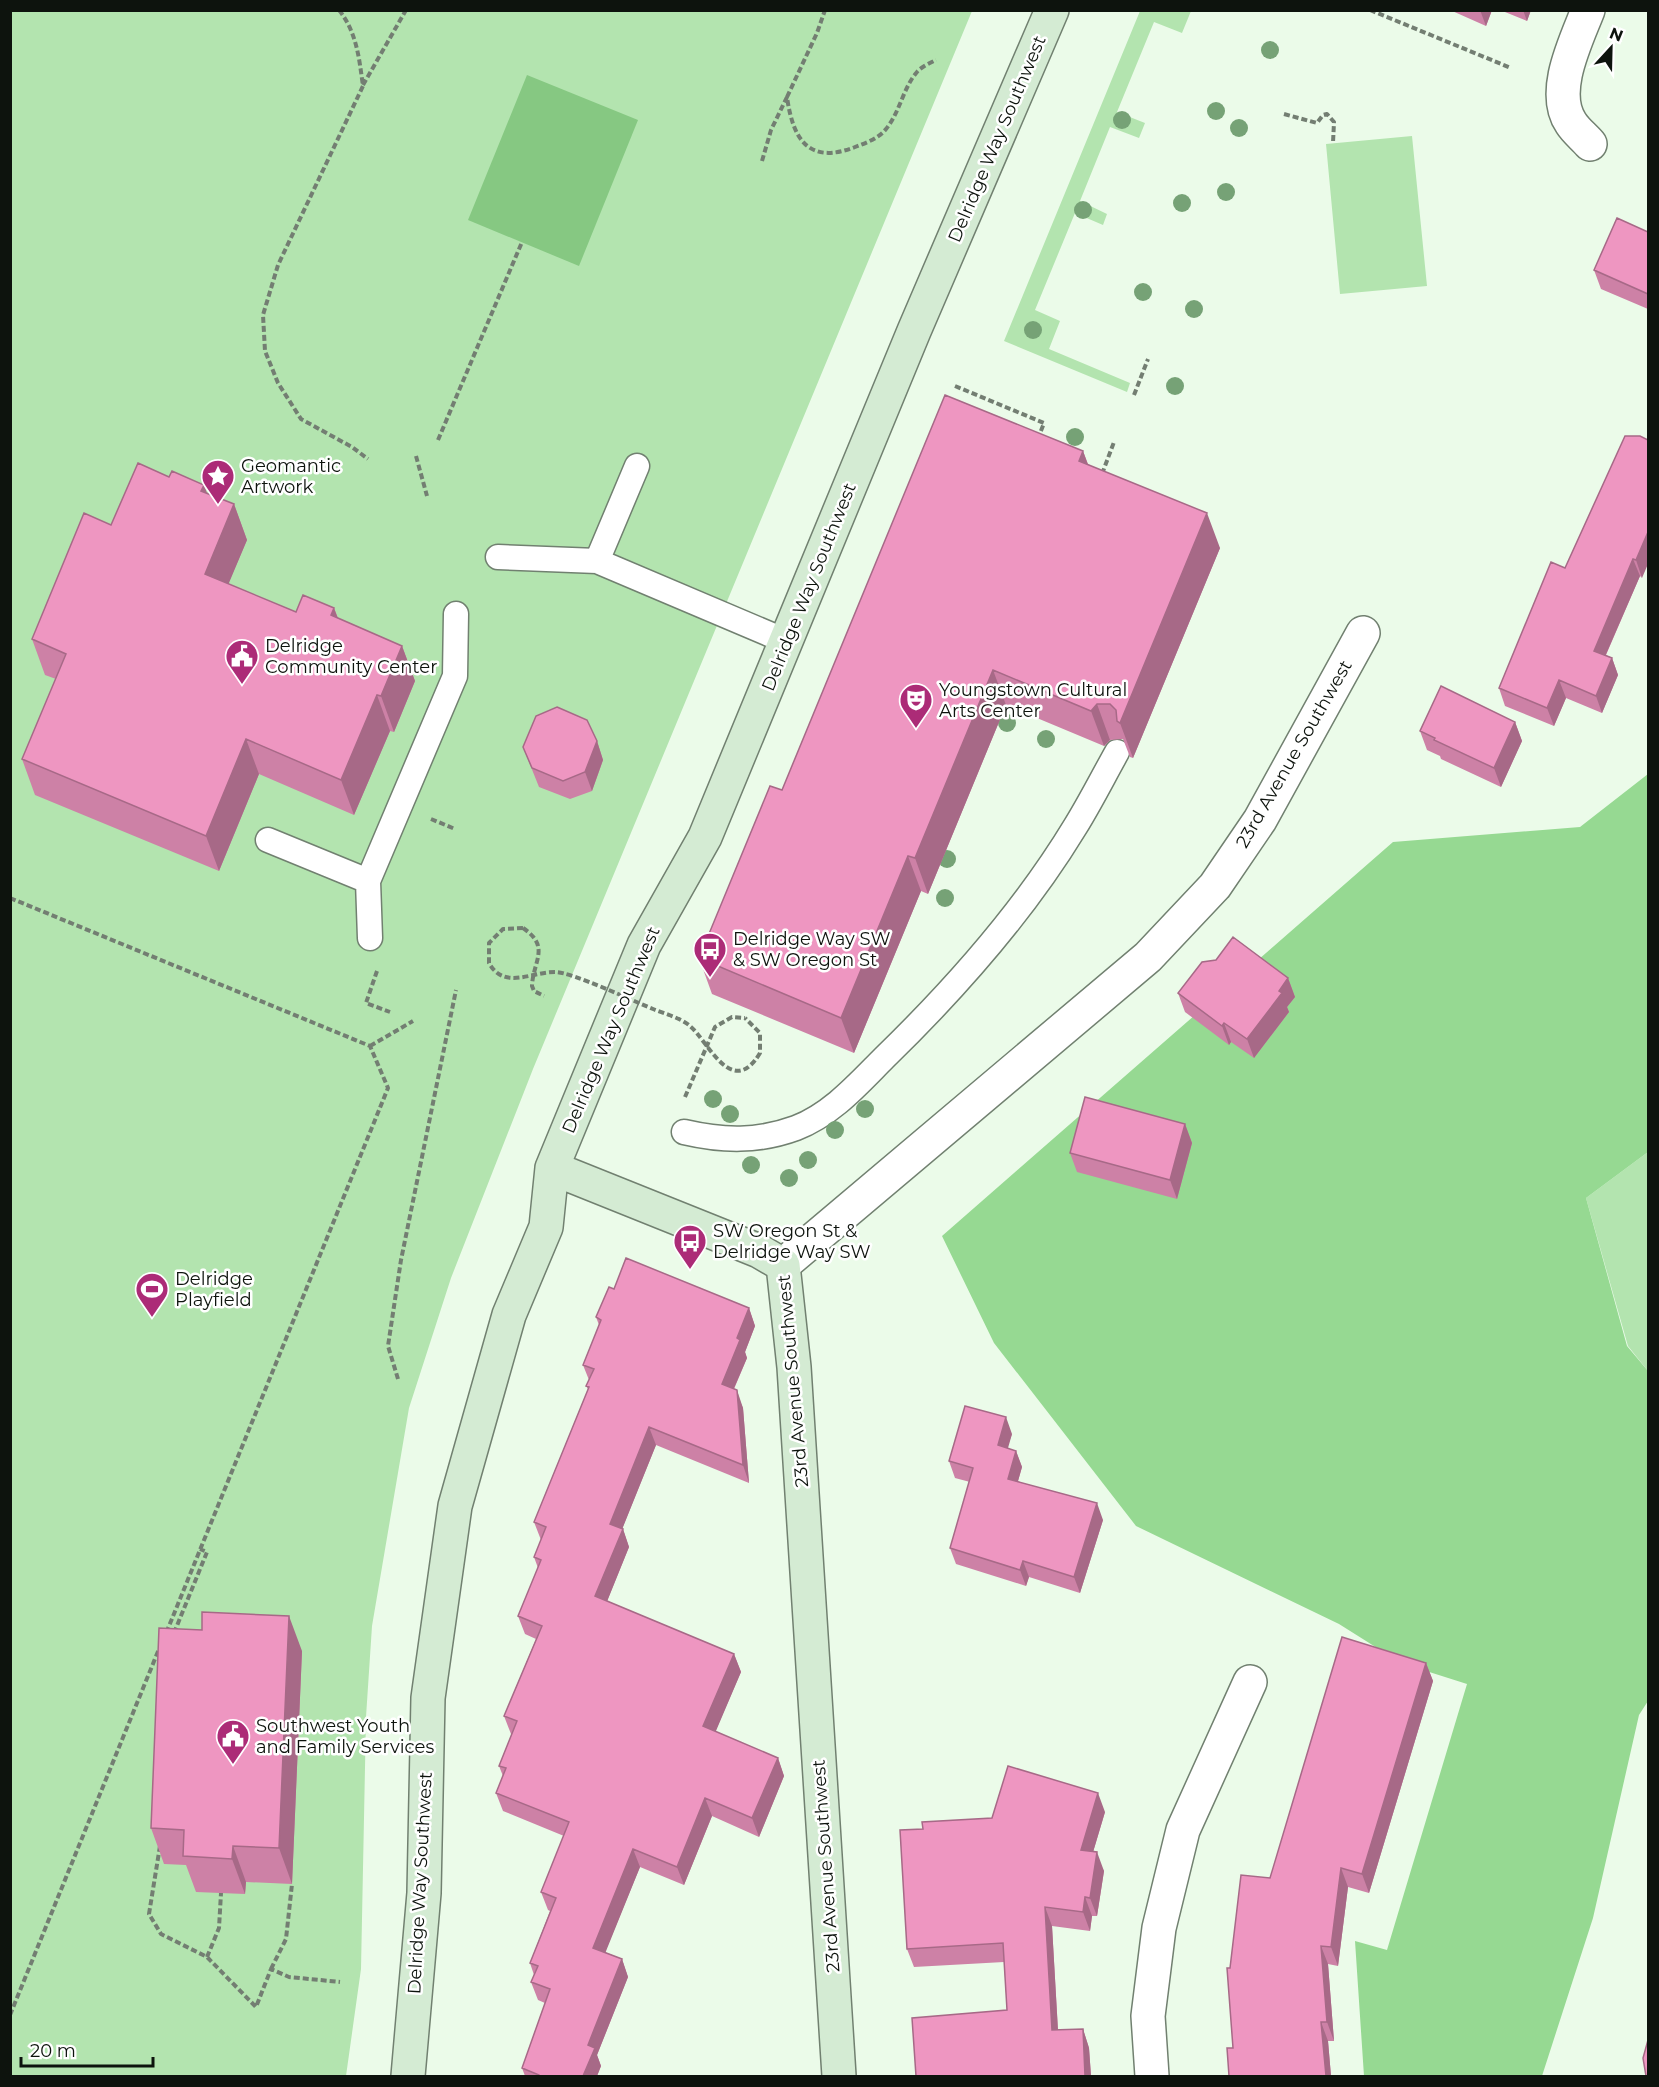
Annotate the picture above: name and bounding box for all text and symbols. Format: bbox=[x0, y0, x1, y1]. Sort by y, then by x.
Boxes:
north arrow bbox=[1581, 18, 1641, 78]
text: N bbox=[1607, 23, 1626, 46]
street label: Delridge Way Southwest bbox=[943, 32, 1051, 246]
place label: Geomantic Artwork bbox=[241, 455, 341, 498]
place icon: Geomantic Artwork bbox=[200, 458, 236, 505]
street label: Delridge Way Southwest bbox=[757, 480, 861, 694]
place label: Delridge Community Center bbox=[265, 635, 437, 678]
public building icon: Delridge Community Center bbox=[224, 638, 260, 685]
street label: 23rd Avenue Southwest bbox=[1231, 656, 1357, 852]
place label: Youngstown Cultural Arts Center bbox=[939, 679, 1127, 722]
theatre icon: Youngstown Cultural Arts Center bbox=[898, 682, 934, 729]
street label: Delridge Way Southwest bbox=[557, 923, 665, 1137]
place label: Delridge Way SW & SW Oregon St bbox=[733, 928, 890, 971]
bus stop icon: Delridge Way SW & SW Oregon St bbox=[692, 931, 728, 978]
place label: SW Oregon St & Delridge Way SW bbox=[713, 1220, 870, 1263]
bus stop icon: SW Oregon St & Delridge Way SW bbox=[672, 1223, 708, 1270]
place label: Delridge Playfield bbox=[175, 1268, 253, 1311]
sports icon: Delridge Playfield bbox=[134, 1271, 170, 1318]
street label: 23rd Avenue Southwest bbox=[773, 1274, 813, 1488]
place label: Southwest Youth and Family Services bbox=[256, 1715, 434, 1758]
public building icon: Southwest Youth and Family Services bbox=[215, 1718, 251, 1765]
street label: 23rd Avenue Southwest bbox=[808, 1759, 844, 1973]
street label: Delridge Way Southwest bbox=[403, 1771, 437, 1995]
scale bar bbox=[21, 2030, 153, 2068]
text: 20 m bbox=[30, 2040, 76, 2062]

